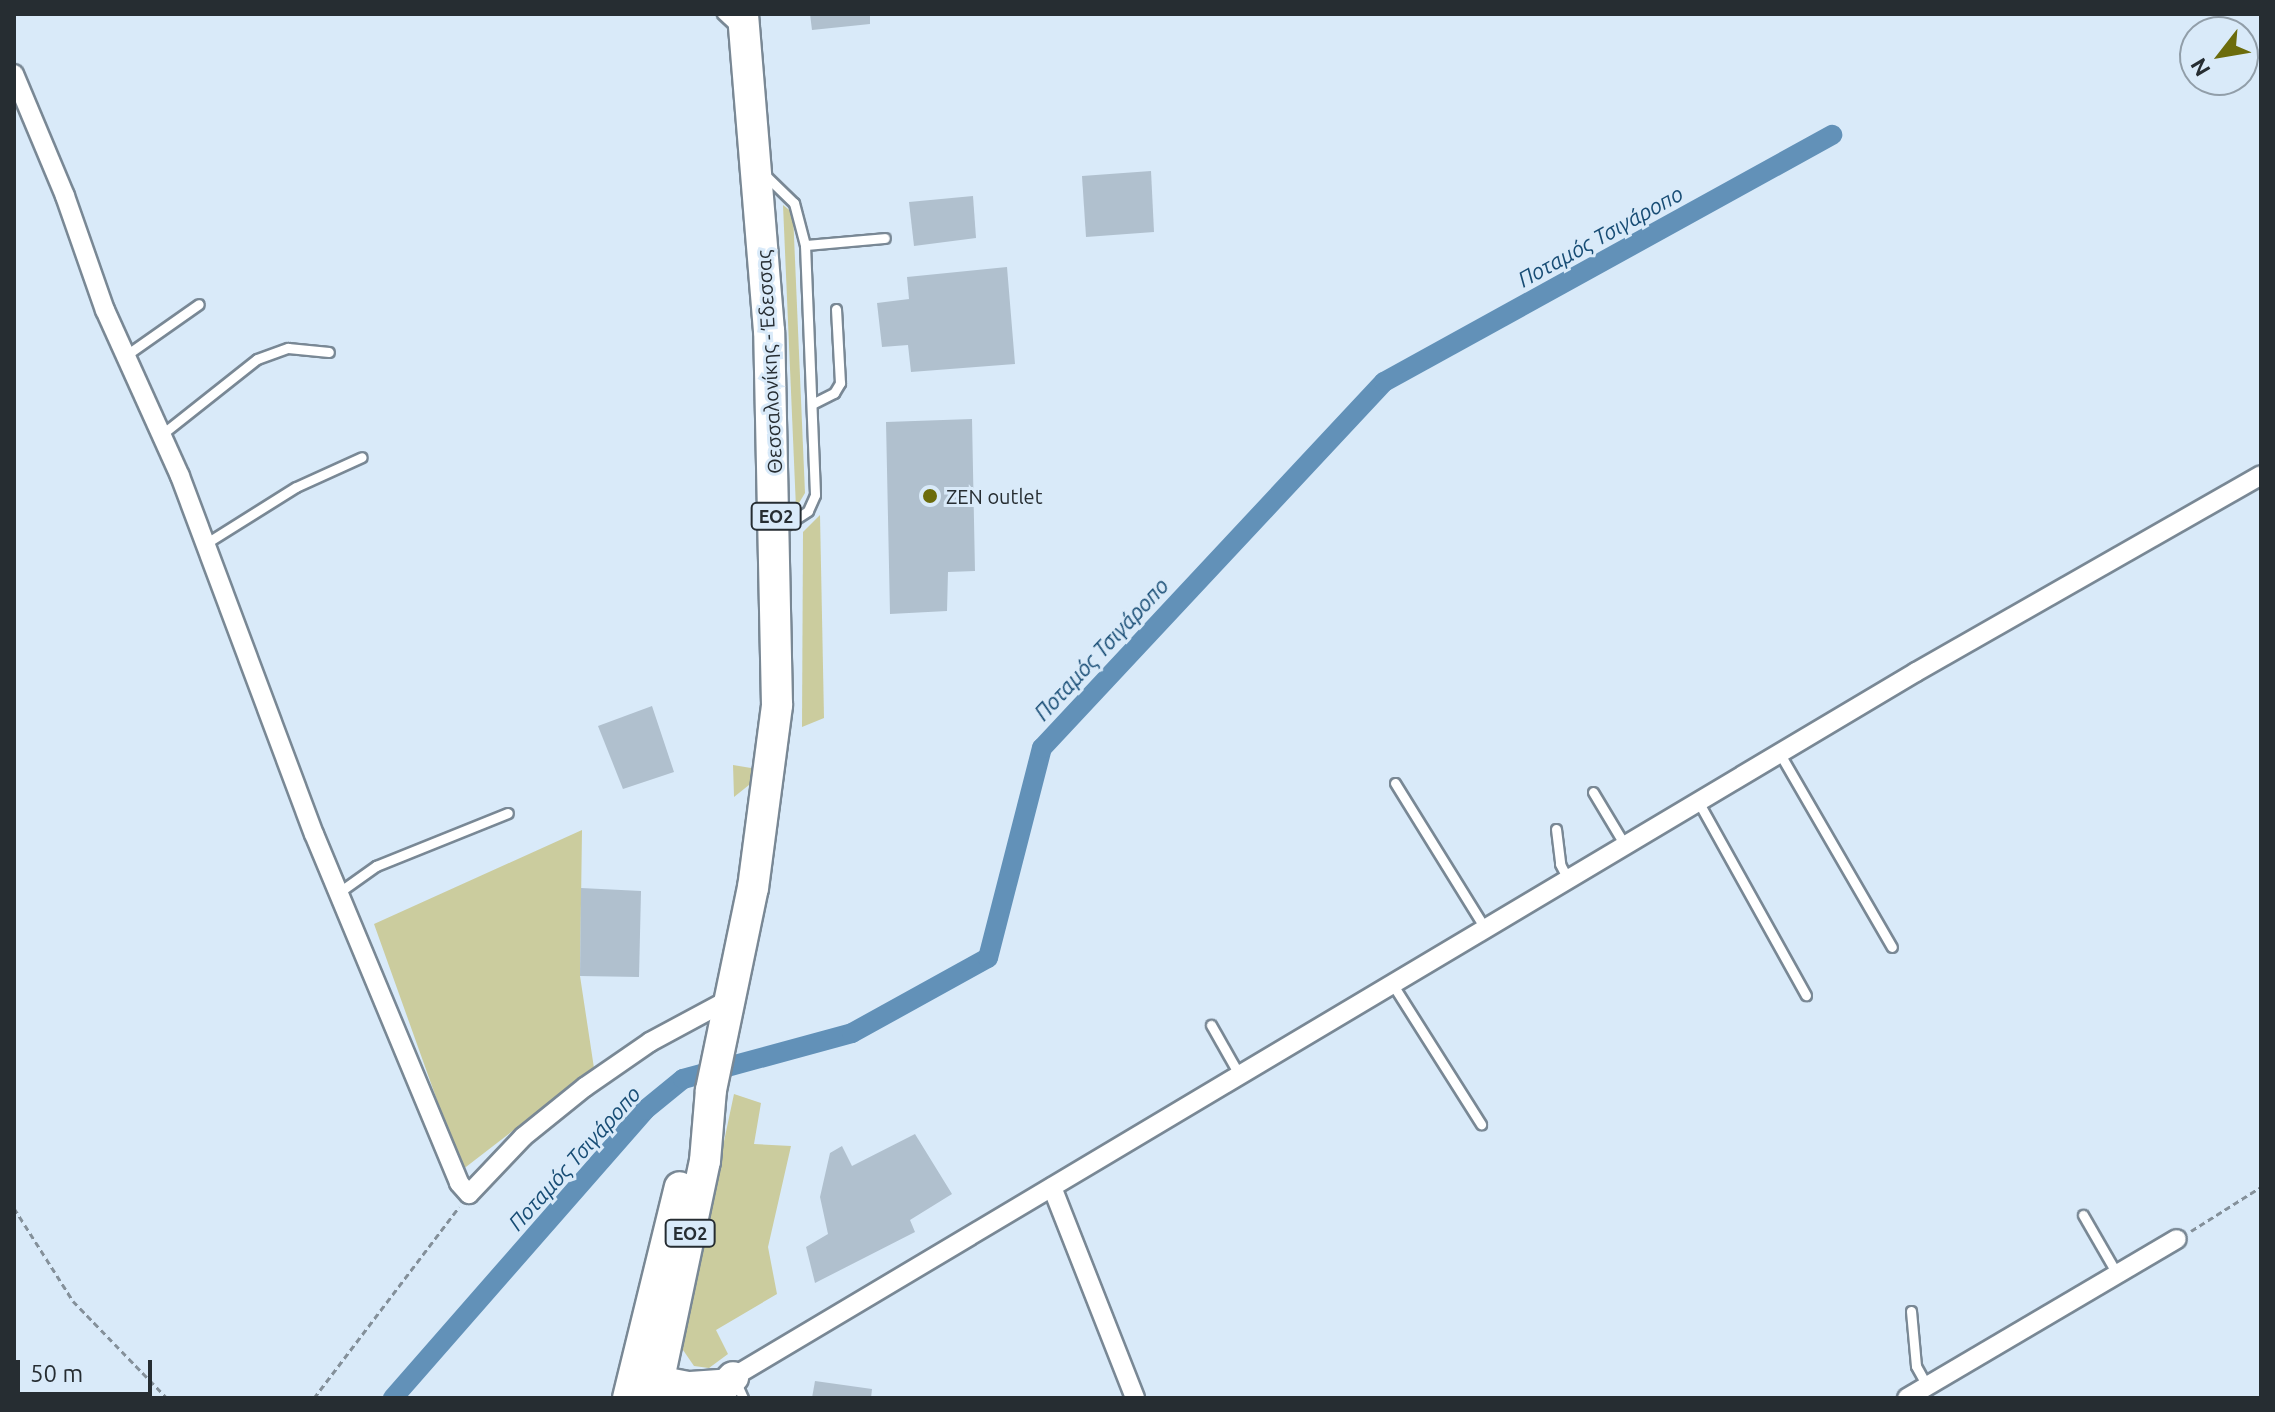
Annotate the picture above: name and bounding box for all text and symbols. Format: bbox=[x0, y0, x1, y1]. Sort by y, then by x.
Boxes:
north arrow bbox=[2179, 16, 2259, 96]
text: N bbox=[2185, 54, 2215, 81]
water label: Ποταμός Τσιγάροπο bbox=[1513, 180, 1687, 292]
street label: Θεσσαλονίκης - Έδεσσας bbox=[751, 249, 787, 475]
place label: ZEN outlet bbox=[946, 484, 1043, 508]
marker: ZEN outlet bbox=[921, 487, 939, 505]
road number: ΕΟ2 bbox=[750, 502, 802, 530]
water label: Ποταμός Τσιγάροπο bbox=[1028, 572, 1174, 726]
water label: Ποταμός Τσιγάροπο bbox=[502, 1080, 646, 1236]
road number: ΕΟ2 bbox=[664, 1219, 716, 1247]
scale bar bbox=[20, 1344, 156, 1394]
text: 50 m bbox=[30, 1360, 83, 1387]

